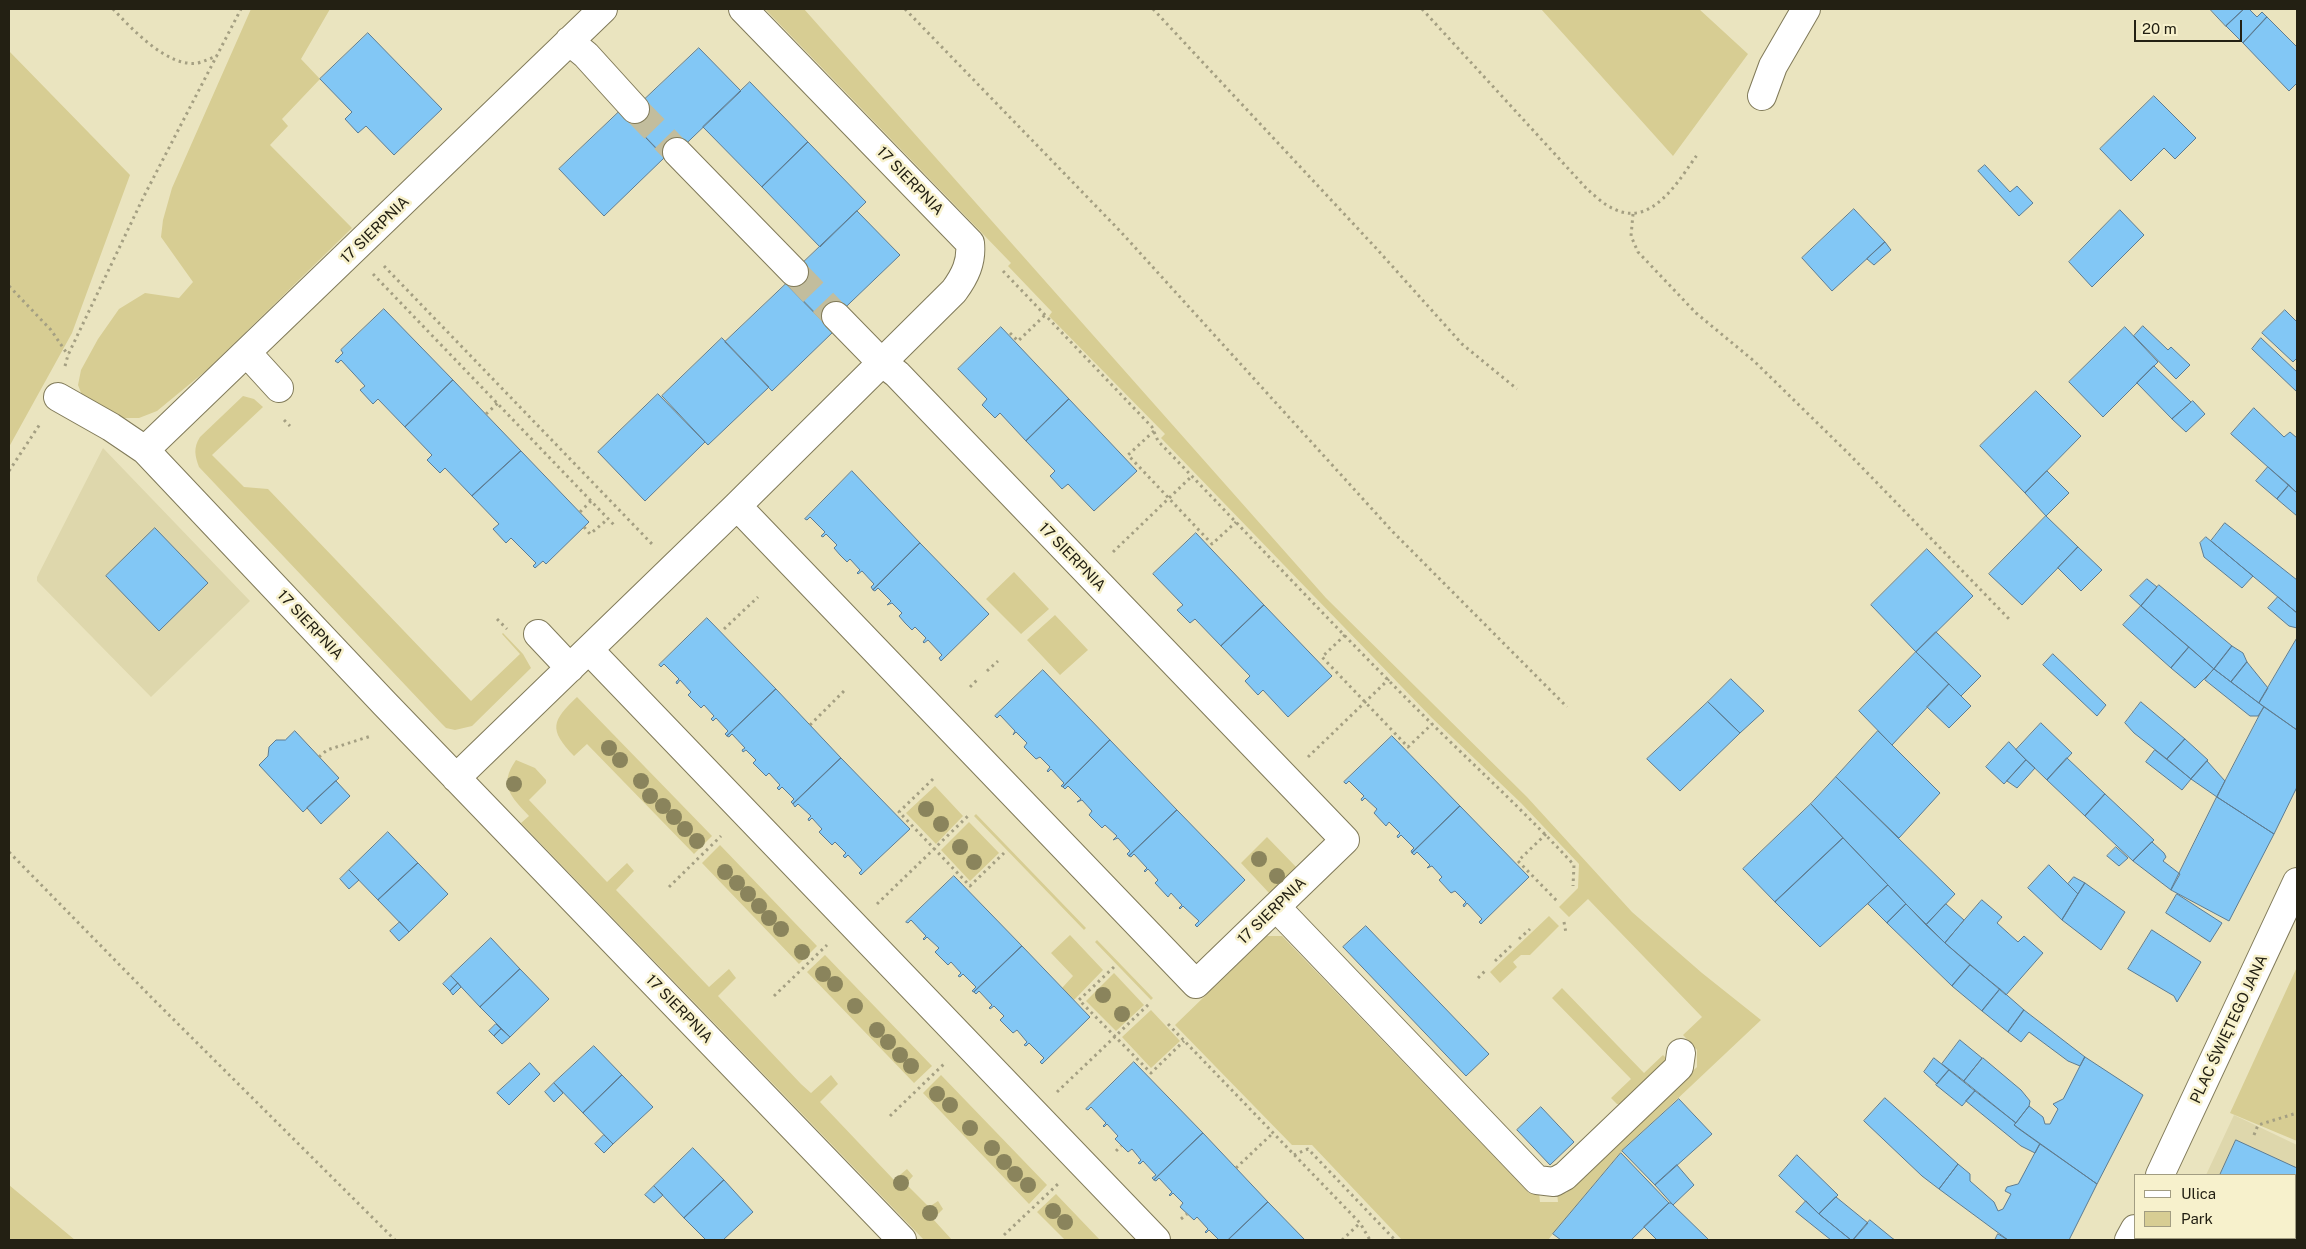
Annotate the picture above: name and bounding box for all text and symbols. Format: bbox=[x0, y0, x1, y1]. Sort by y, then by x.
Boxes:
scale bar bbox=[2136, 10, 2244, 42]
text: 20 m bbox=[2142, 20, 2177, 37]
street label: 17 SIERPNIA bbox=[873, 143, 947, 219]
street label: 17 SIERPNIA bbox=[337, 193, 413, 267]
street label: 17 SIERPNIA bbox=[1035, 519, 1109, 595]
street label: 17 SIERPNIA bbox=[273, 587, 347, 663]
street label: 17 SIERPNIA bbox=[1234, 874, 1310, 948]
street label: PLAC ŚWIĘTEGO JANA bbox=[2187, 952, 2271, 1106]
street label: 17 SIERPNIA bbox=[642, 971, 716, 1047]
legend bbox=[2134, 1174, 2296, 1239]
text: Ulica bbox=[2181, 1185, 2216, 1202]
text: Park bbox=[2181, 1210, 2213, 1227]

